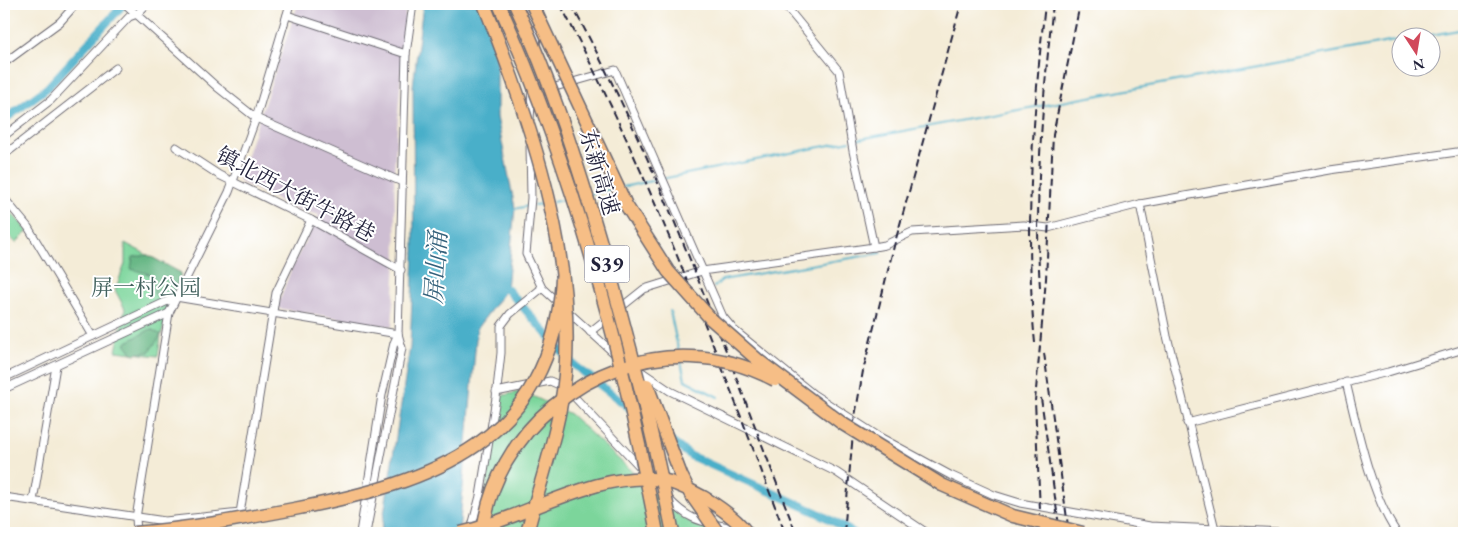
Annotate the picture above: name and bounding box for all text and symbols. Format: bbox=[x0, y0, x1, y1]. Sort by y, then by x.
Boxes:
north arrow bbox=[1390, 28, 1440, 78]
text: N bbox=[1411, 55, 1426, 75]
street label: 东新高速 bbox=[573, 126, 626, 218]
street label: 镇北西大街牛路巷 bbox=[211, 140, 380, 249]
water label: 屏山涌 bbox=[418, 228, 454, 305]
road number: S39 bbox=[584, 245, 630, 282]
park label: 屏一村公园 bbox=[91, 273, 201, 302]

